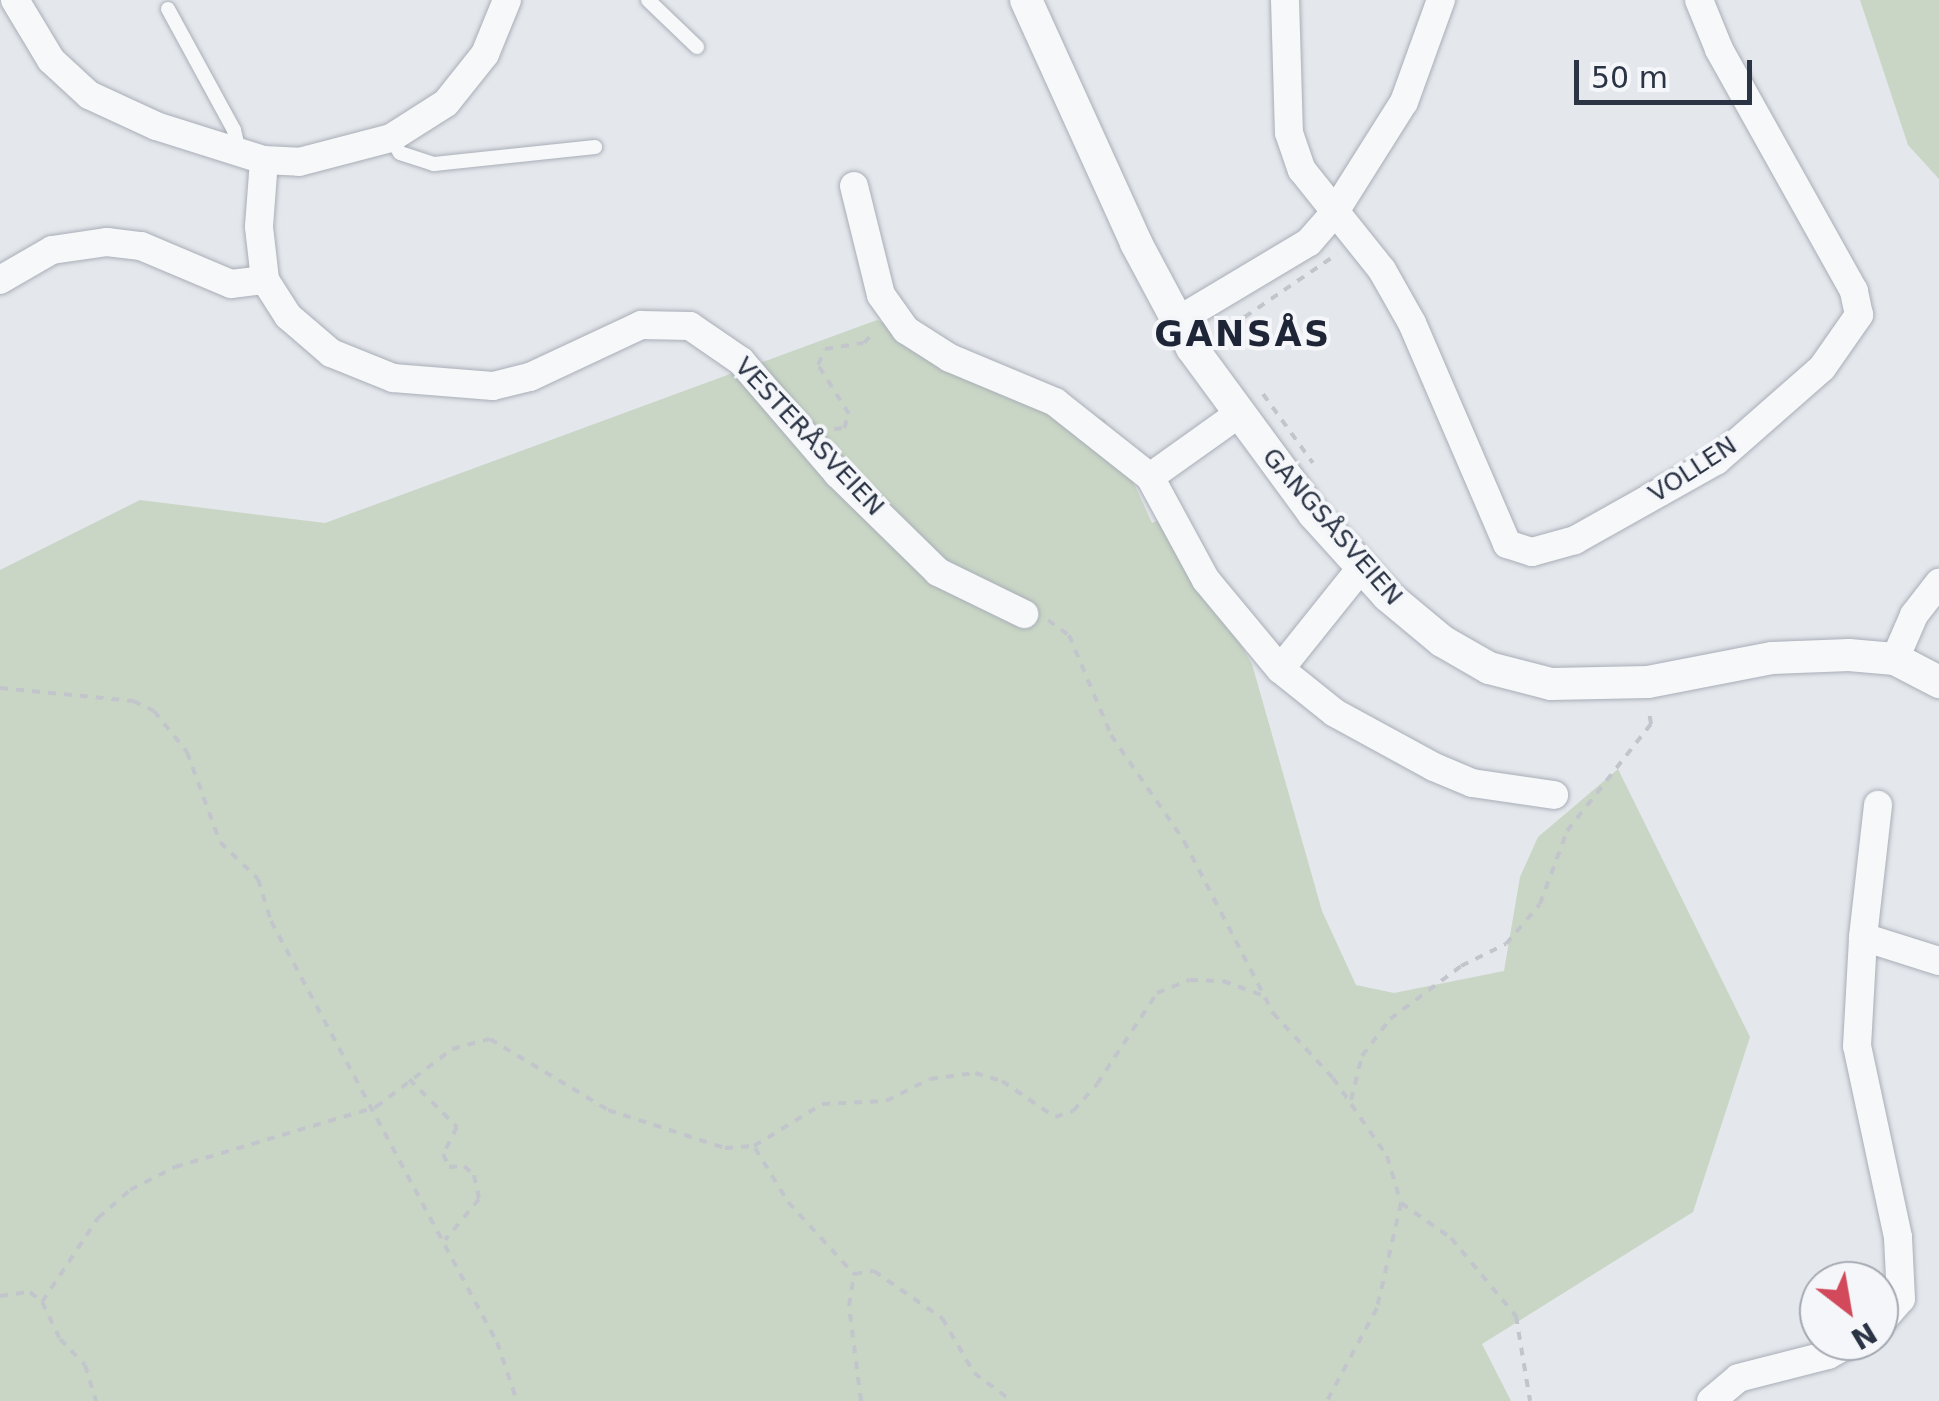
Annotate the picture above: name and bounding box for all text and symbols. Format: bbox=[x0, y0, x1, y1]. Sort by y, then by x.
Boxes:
scale bar bbox=[1579, 40, 1756, 102]
text: 50 m bbox=[1591, 60, 1668, 95]
district label: GANSÅS bbox=[1154, 313, 1332, 355]
street label: VESTERÅSVEIEN bbox=[728, 352, 890, 522]
street label: VOLLEN bbox=[1643, 431, 1743, 509]
street label: GANGSÅSVEIEN bbox=[1256, 442, 1408, 612]
north arrow bbox=[1799, 1261, 1899, 1361]
text: N bbox=[1845, 1315, 1882, 1356]

